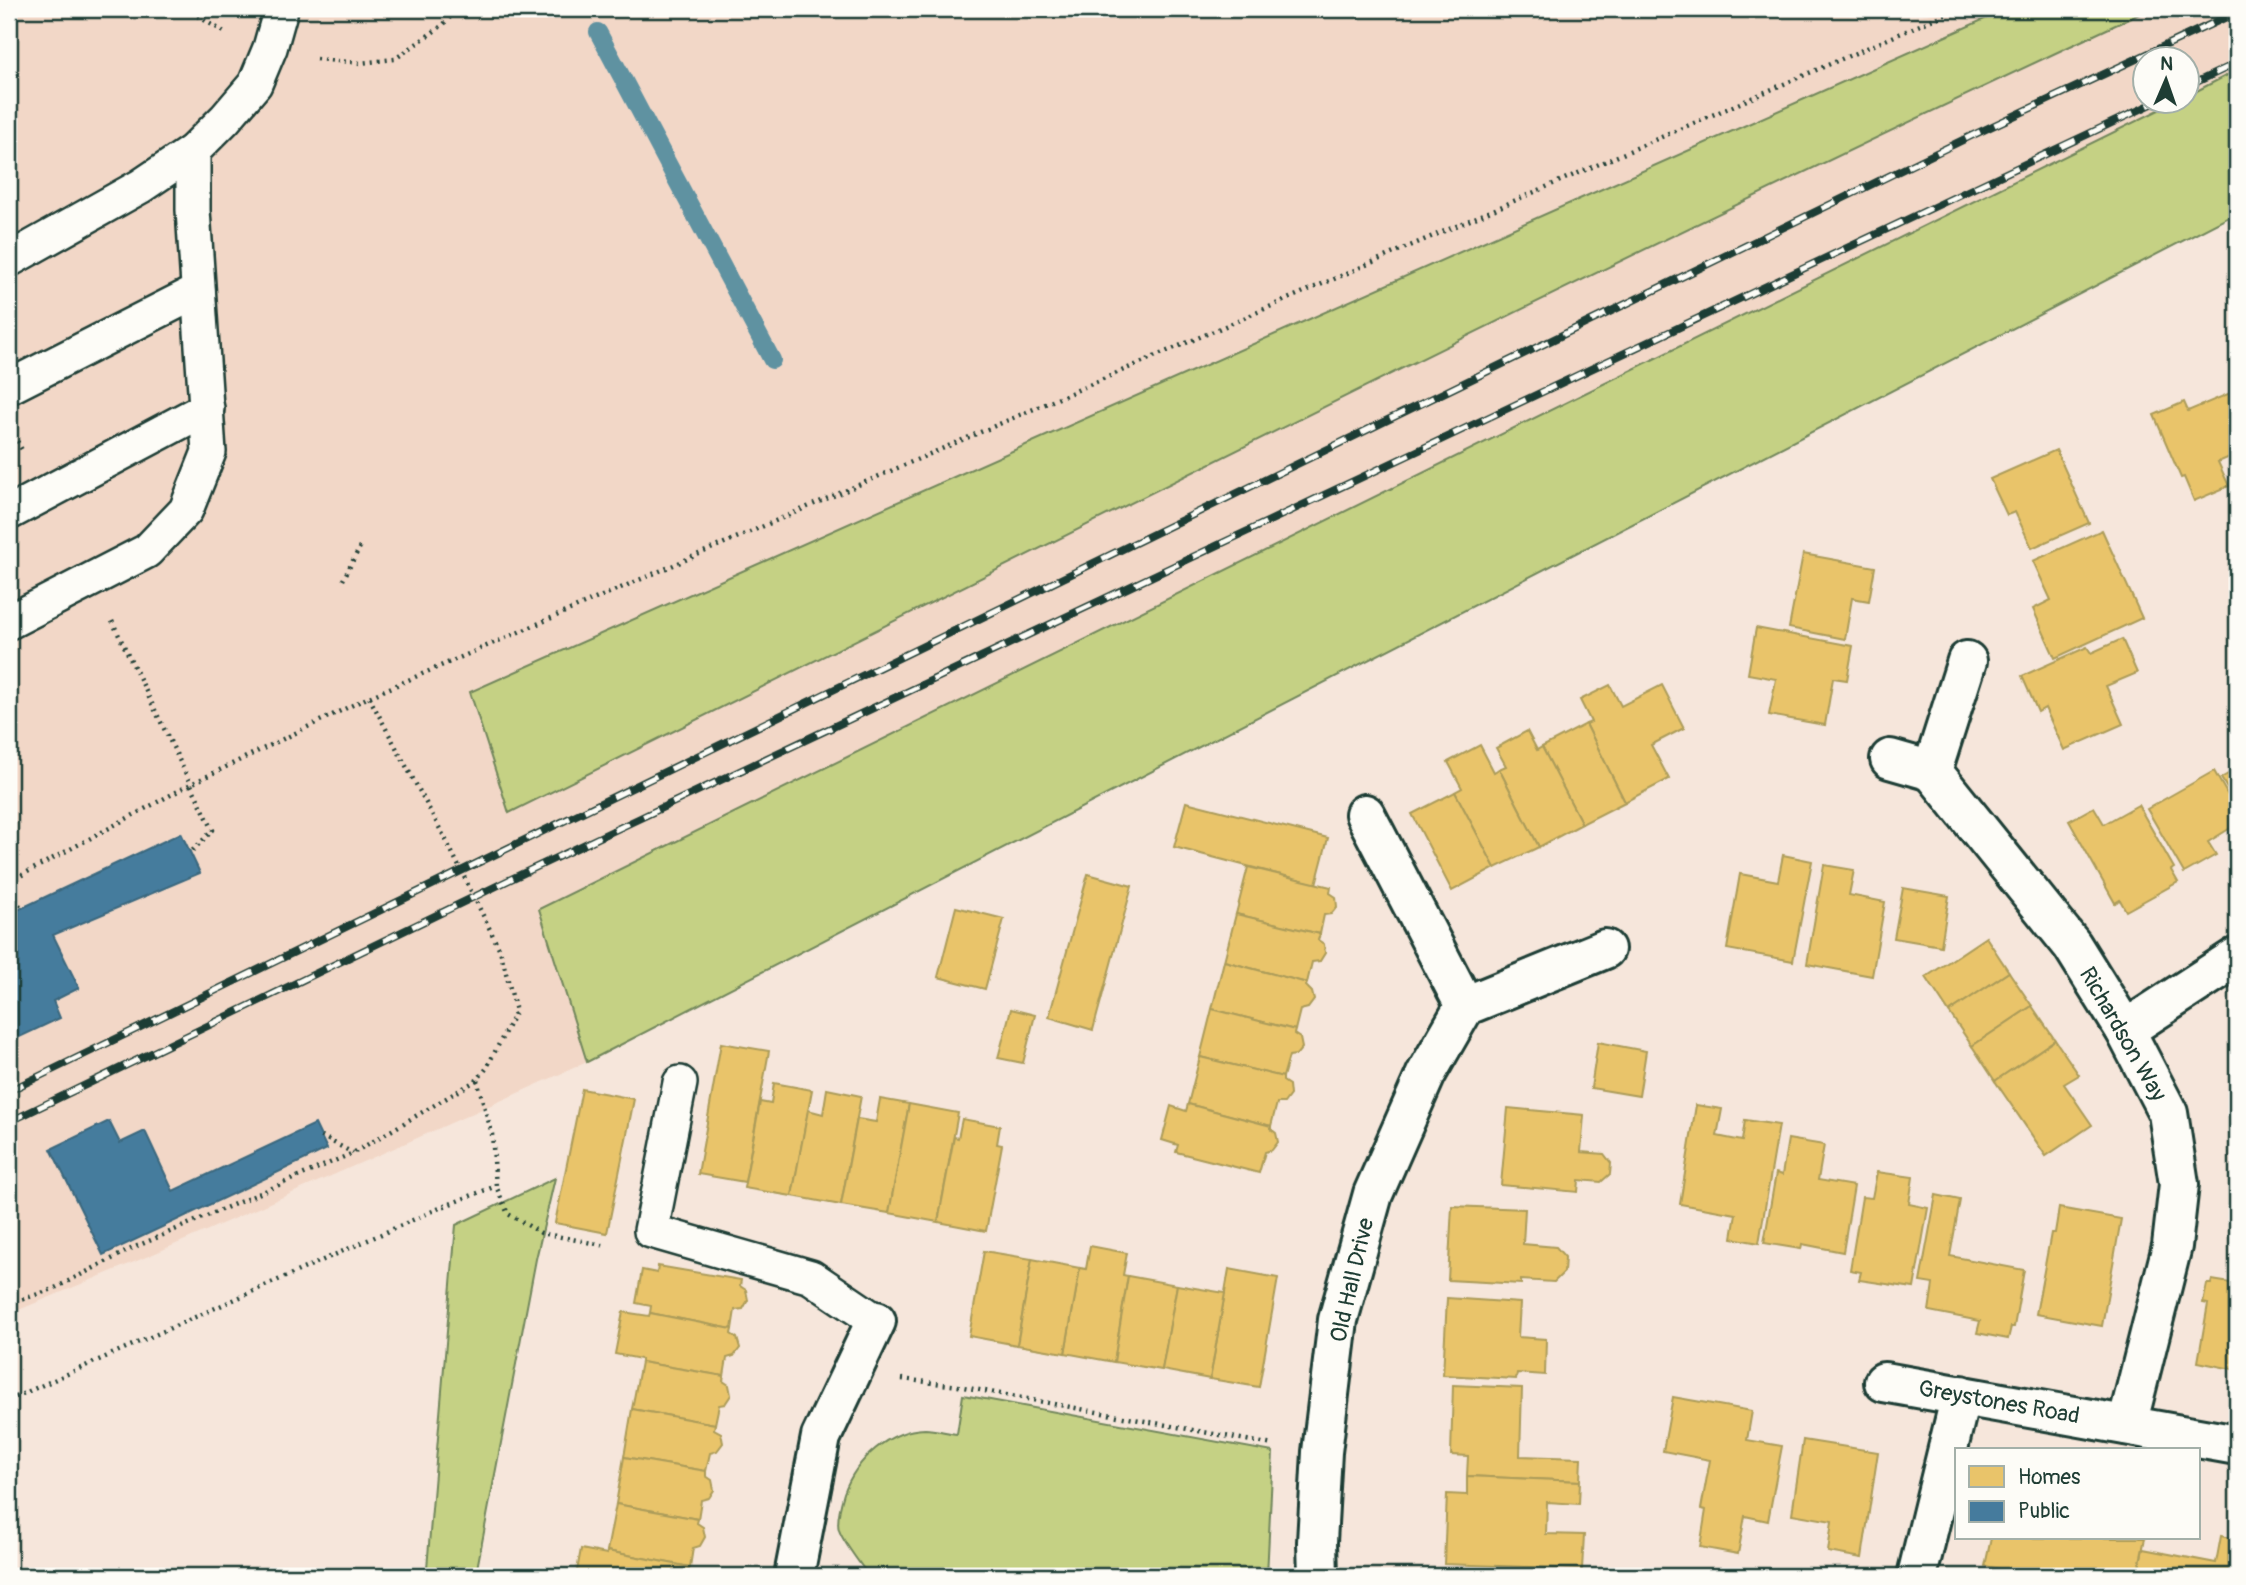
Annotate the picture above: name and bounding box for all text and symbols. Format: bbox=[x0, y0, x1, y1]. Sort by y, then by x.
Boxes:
north arrow bbox=[2130, 46, 2200, 116]
text: N bbox=[2160, 52, 2174, 76]
street label: Richardson Way bbox=[2073, 962, 2173, 1106]
street label: Old Hall Drive bbox=[1324, 1214, 1381, 1345]
street label: Greystones Road bbox=[1916, 1374, 2082, 1430]
legend bbox=[1955, 1448, 2200, 1540]
text: Homes bbox=[2018, 1464, 2081, 1491]
text: Public bbox=[2018, 1498, 2070, 1525]

